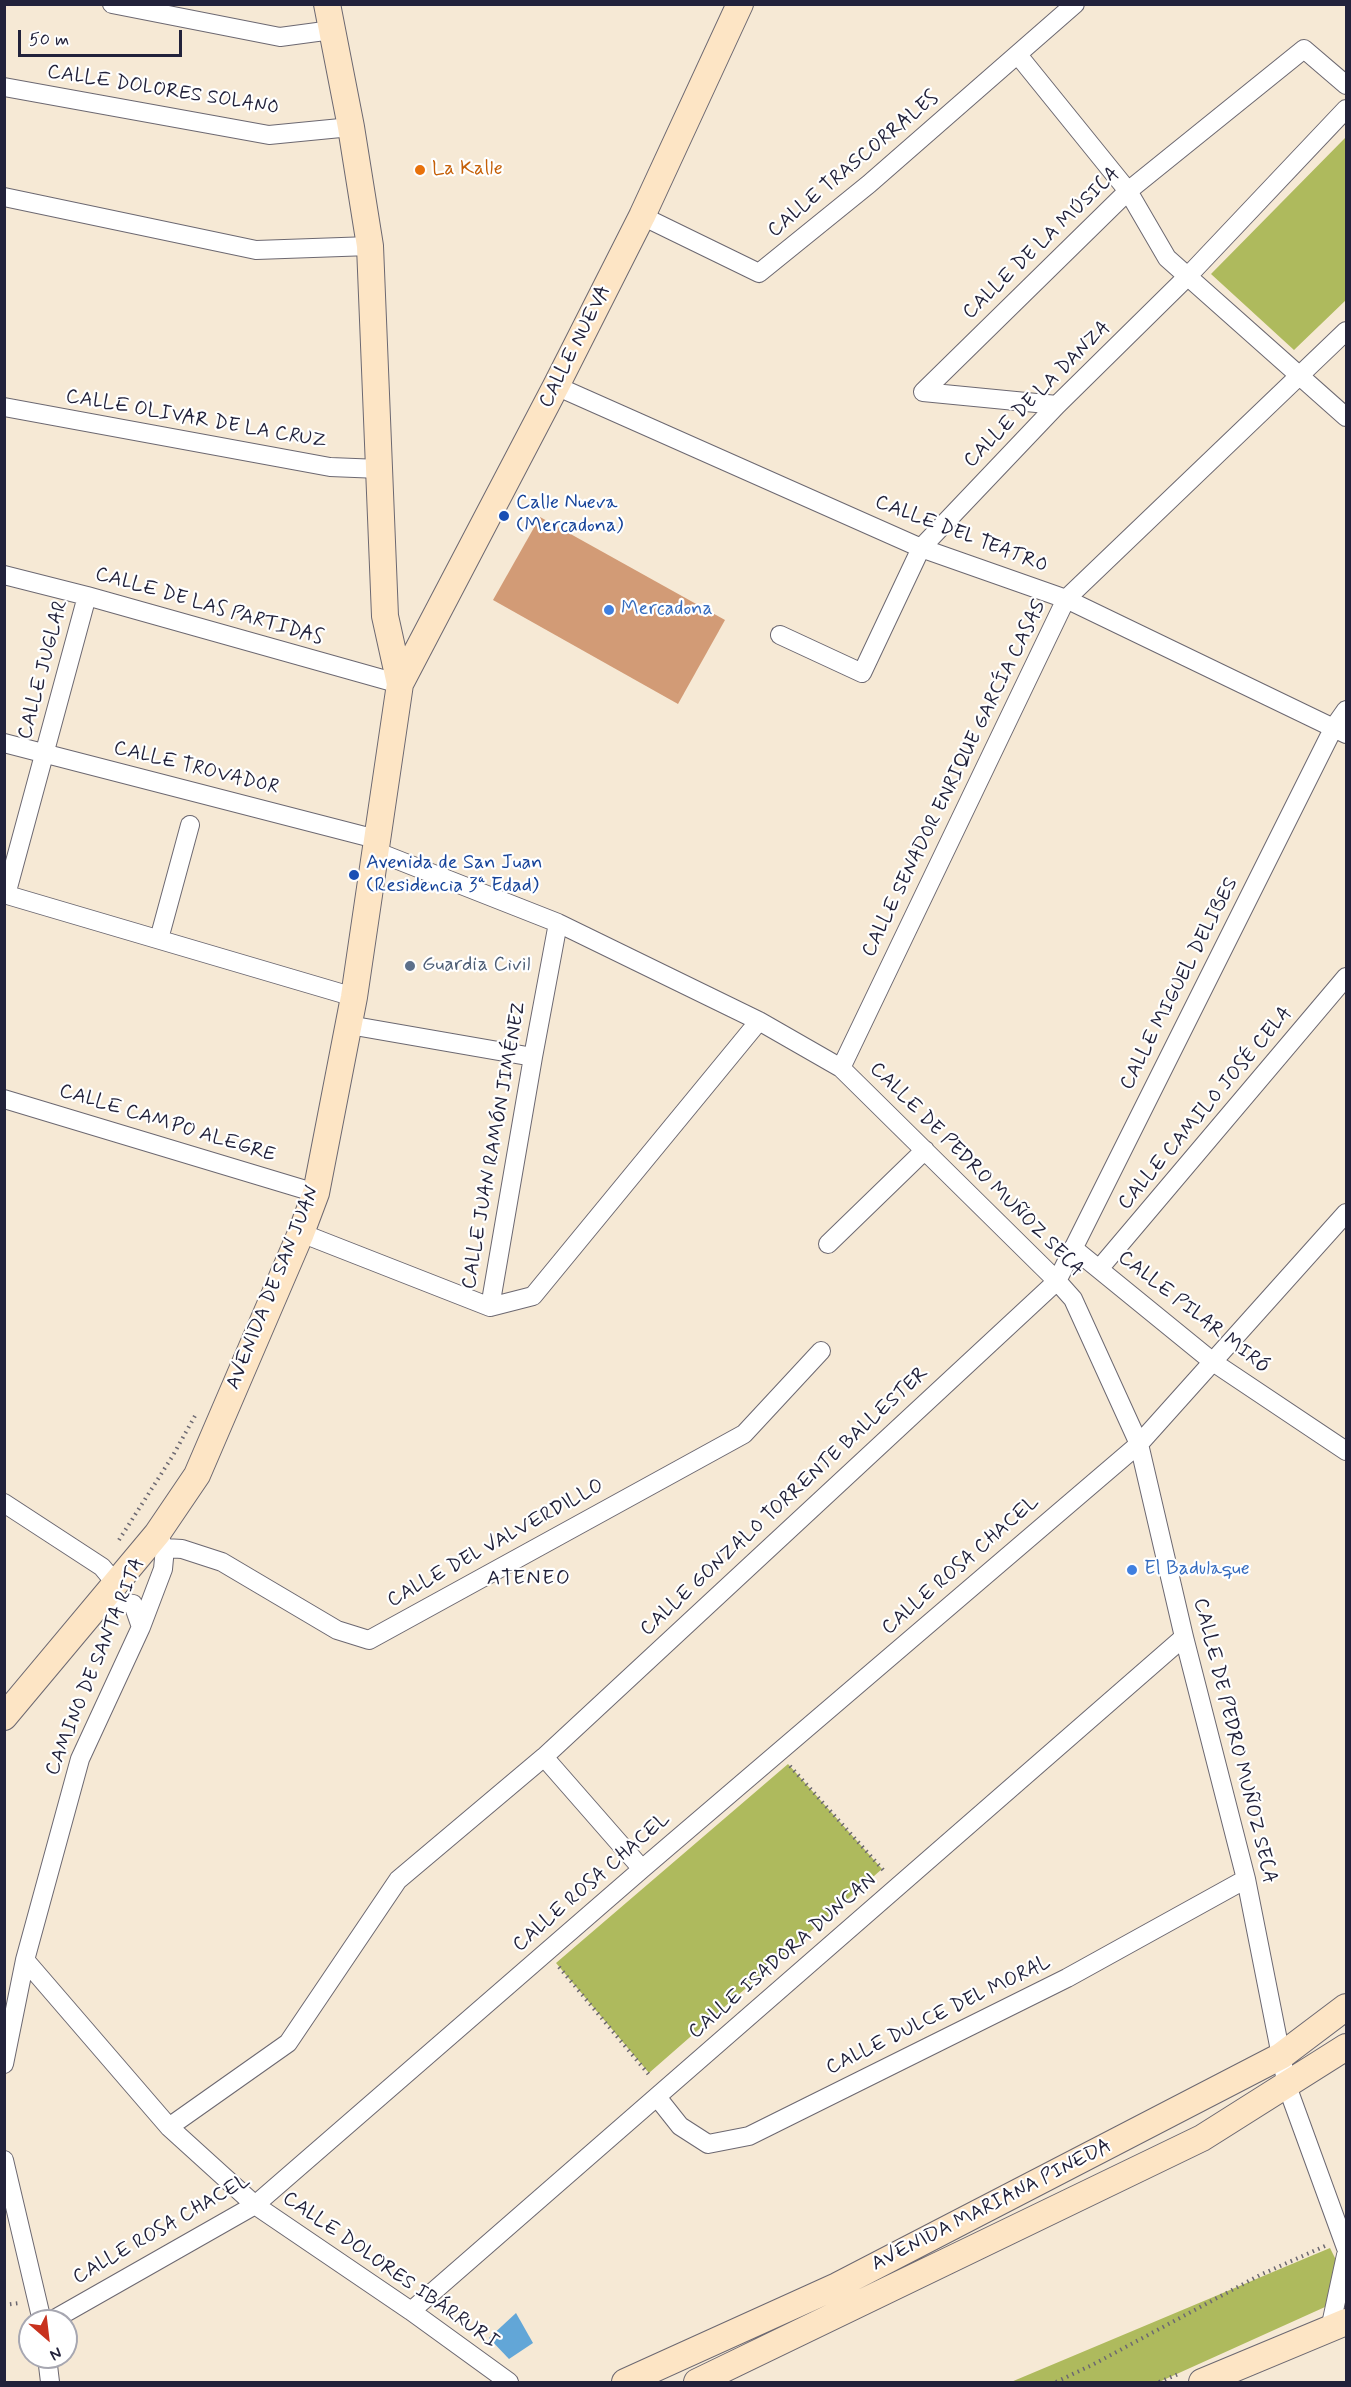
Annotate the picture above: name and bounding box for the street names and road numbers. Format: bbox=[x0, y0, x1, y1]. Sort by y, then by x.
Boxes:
street label: CALLE DOLORES SOLANO bbox=[45, 61, 281, 121]
street label: CALLE TRASCORRALES bbox=[764, 86, 944, 244]
street label: CALLE DE LA MÚSICA bbox=[959, 163, 1125, 325]
street label: CALLE NUEVA bbox=[535, 282, 617, 412]
street label: CALLE DE LA DANZA bbox=[959, 316, 1117, 474]
street label: CALLE OLIVAR DE LA CRUZ bbox=[64, 385, 328, 455]
street label: CALLE DEL TEATRO bbox=[871, 491, 1051, 579]
street label: CALLE DE LAS PARTIDAS bbox=[92, 563, 326, 651]
street label: CALLE SENADOR ENRIQUE GARCÍA CASAS bbox=[858, 596, 1052, 962]
street label: CALLE JUGLAR bbox=[14, 598, 74, 742]
street label: CALLE TROVADOR bbox=[111, 737, 281, 801]
street label: CALLE MIGUEL DELIBES bbox=[1116, 874, 1244, 1094]
street label: CALLE JUAN RAMÓN JIMÉNEZ bbox=[458, 1001, 532, 1291]
street label: CALLE CAMILO JOSÉ CELA bbox=[1114, 1002, 1298, 1216]
street label: CALLE DE PEDRO MUÑOZ SECA bbox=[864, 1058, 1088, 1282]
street label: CALLE CAMPO ALEGRE bbox=[56, 1080, 278, 1168]
street label: AVENIDA DE SAN JUAN bbox=[222, 1183, 326, 1393]
street label: CALLE PILAR MIRÓ bbox=[1112, 1246, 1274, 1380]
street label: CALLE GONZALO TORRENTE BALLESTER bbox=[636, 1362, 934, 1642]
street label: CALLE DEL VALVERDILLO bbox=[384, 1474, 608, 1614]
street label: CALLE ROSA CHACEL bbox=[878, 1491, 1044, 1641]
street label: CAMINO DE SANTA RITA bbox=[41, 1555, 151, 1779]
street label: CALLE DE PEDRO MUÑOZ SECA bbox=[1187, 1596, 1281, 1886]
street label: CALLE ROSA CHACEL bbox=[509, 1808, 675, 1958]
street label: CALLE ISADORA DUNCAN bbox=[684, 1869, 882, 2045]
street label: CALLE DULCE DEL MORAL bbox=[823, 1951, 1055, 2081]
street label: AVENIDA MARIANA PINEDA bbox=[868, 2135, 1116, 2277]
street label: CALLE ROSA CHACEL bbox=[69, 2170, 255, 2290]
street label: CALLE DOLORES IBÁRRURI bbox=[277, 2187, 503, 2355]

